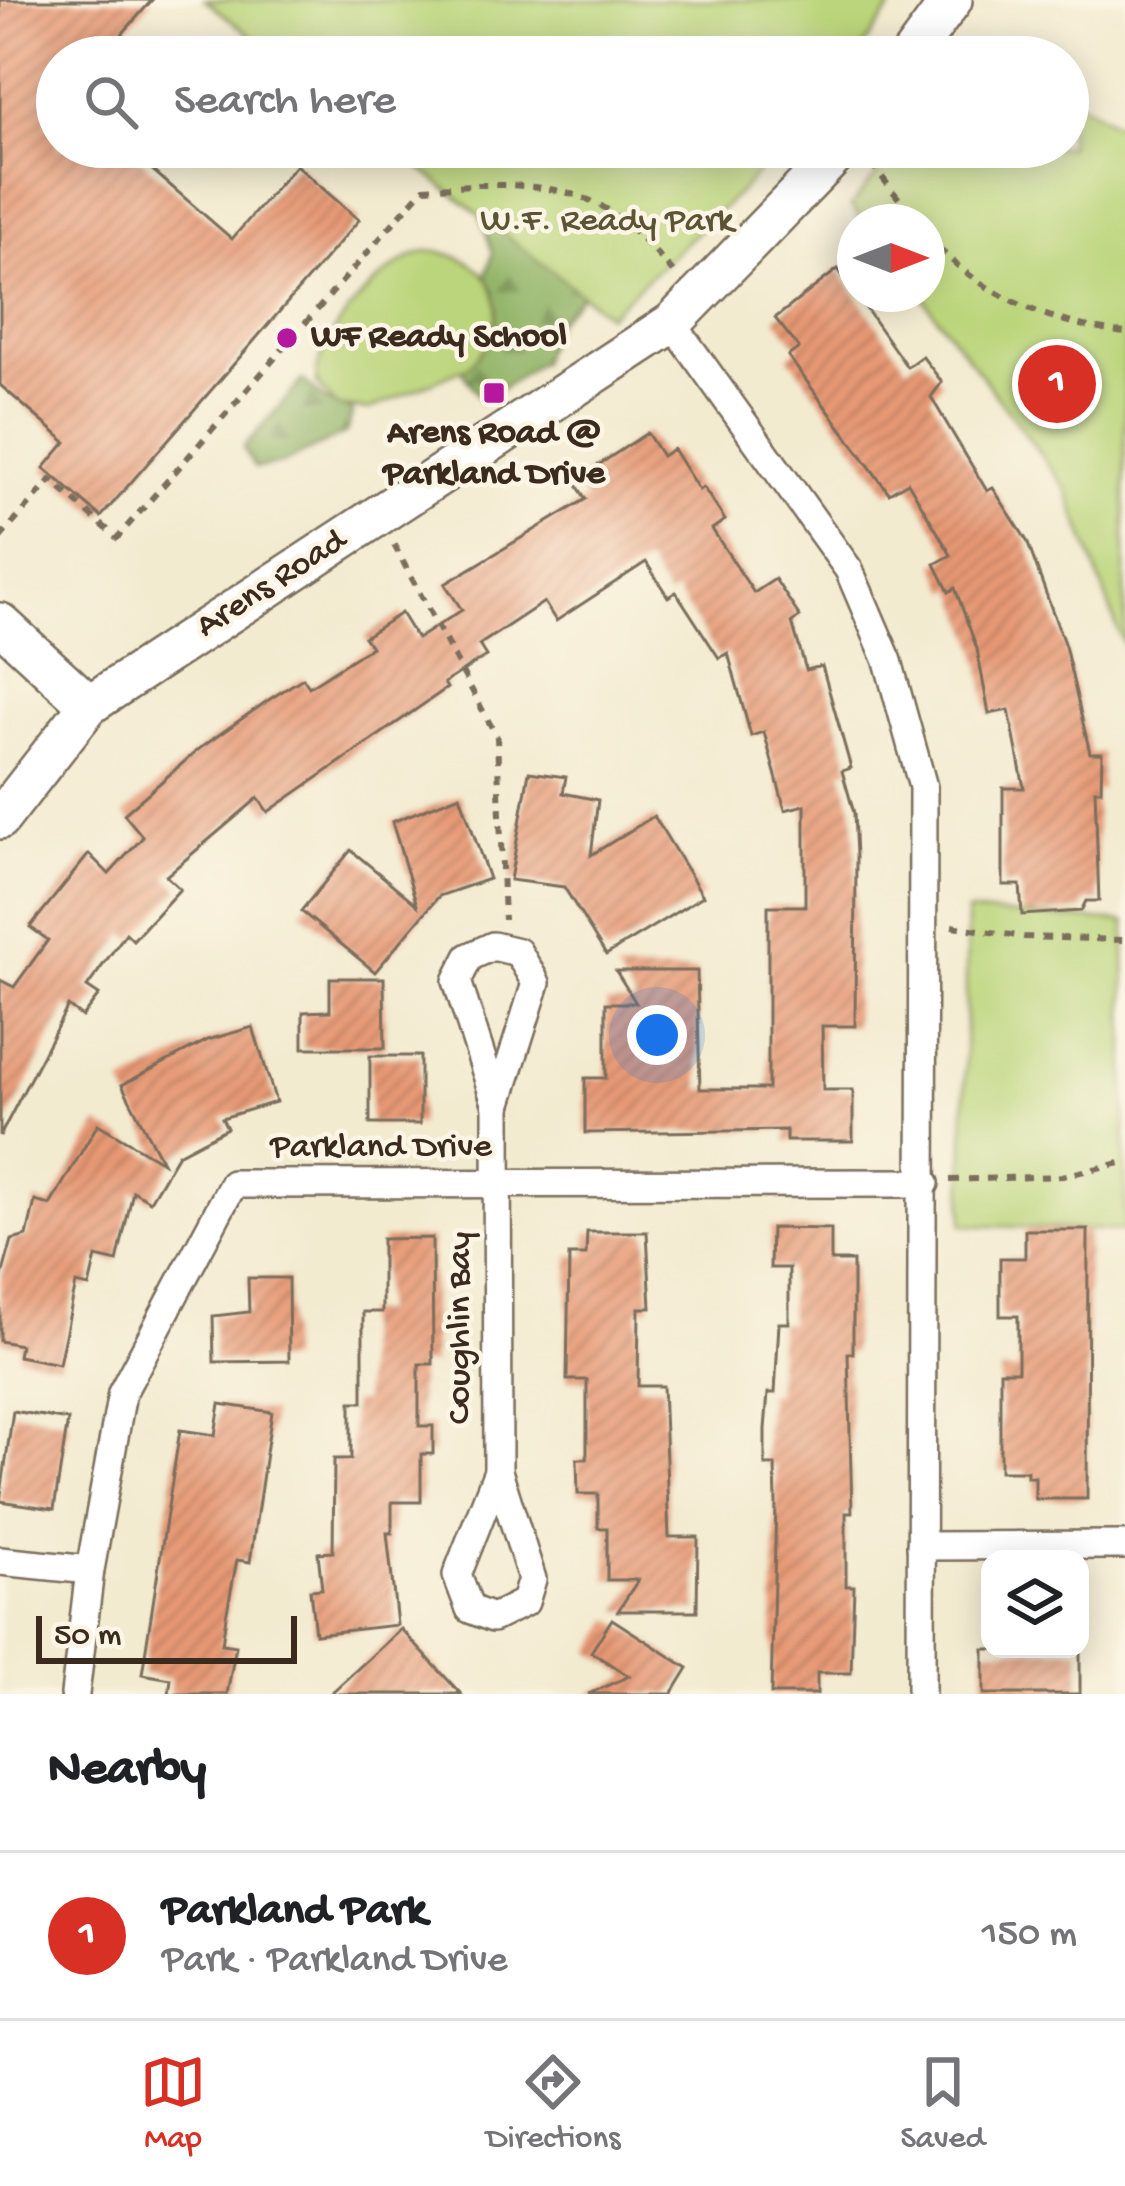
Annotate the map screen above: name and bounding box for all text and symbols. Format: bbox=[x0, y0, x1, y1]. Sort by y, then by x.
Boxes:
search box bbox=[36, 36, 1089, 168]
icon: search bbox=[78, 69, 144, 135]
text: Search here bbox=[174, 76, 396, 129]
park label: W.F. Ready Park bbox=[480, 201, 737, 244]
north arrow bbox=[837, 204, 945, 312]
place label: WF Ready School bbox=[311, 317, 567, 360]
marker: WF Ready School bbox=[274, 325, 300, 351]
pin: 1 bbox=[1018, 339, 1096, 429]
marker: Arens Road @ Parkland Drive bbox=[481, 380, 507, 406]
place label: Arens Road @ Parkland Drive bbox=[381, 413, 606, 497]
street label: Arens Road bbox=[189, 519, 357, 649]
your location bbox=[627, 1005, 687, 1065]
street label: Parkland Drive bbox=[269, 1127, 492, 1170]
street label: Coughlin Bay bbox=[440, 1232, 483, 1424]
map controls bbox=[981, 1550, 1089, 1658]
button: layers bbox=[981, 1550, 1089, 1658]
scale bar bbox=[36, 1610, 297, 1663]
text: 50 m bbox=[54, 1618, 121, 1656]
text: Nearby bbox=[48, 1742, 206, 1802]
text: Parkland Park bbox=[162, 1886, 427, 1939]
text: 1 bbox=[79, 1913, 95, 1959]
text: 150 m bbox=[982, 1913, 1077, 1959]
text: Park · Parkland Drive bbox=[162, 1939, 507, 1985]
tab: Map bbox=[140, 2049, 206, 2159]
tab: Directions bbox=[486, 2049, 620, 2159]
tab: Saved bbox=[900, 2049, 985, 2159]

